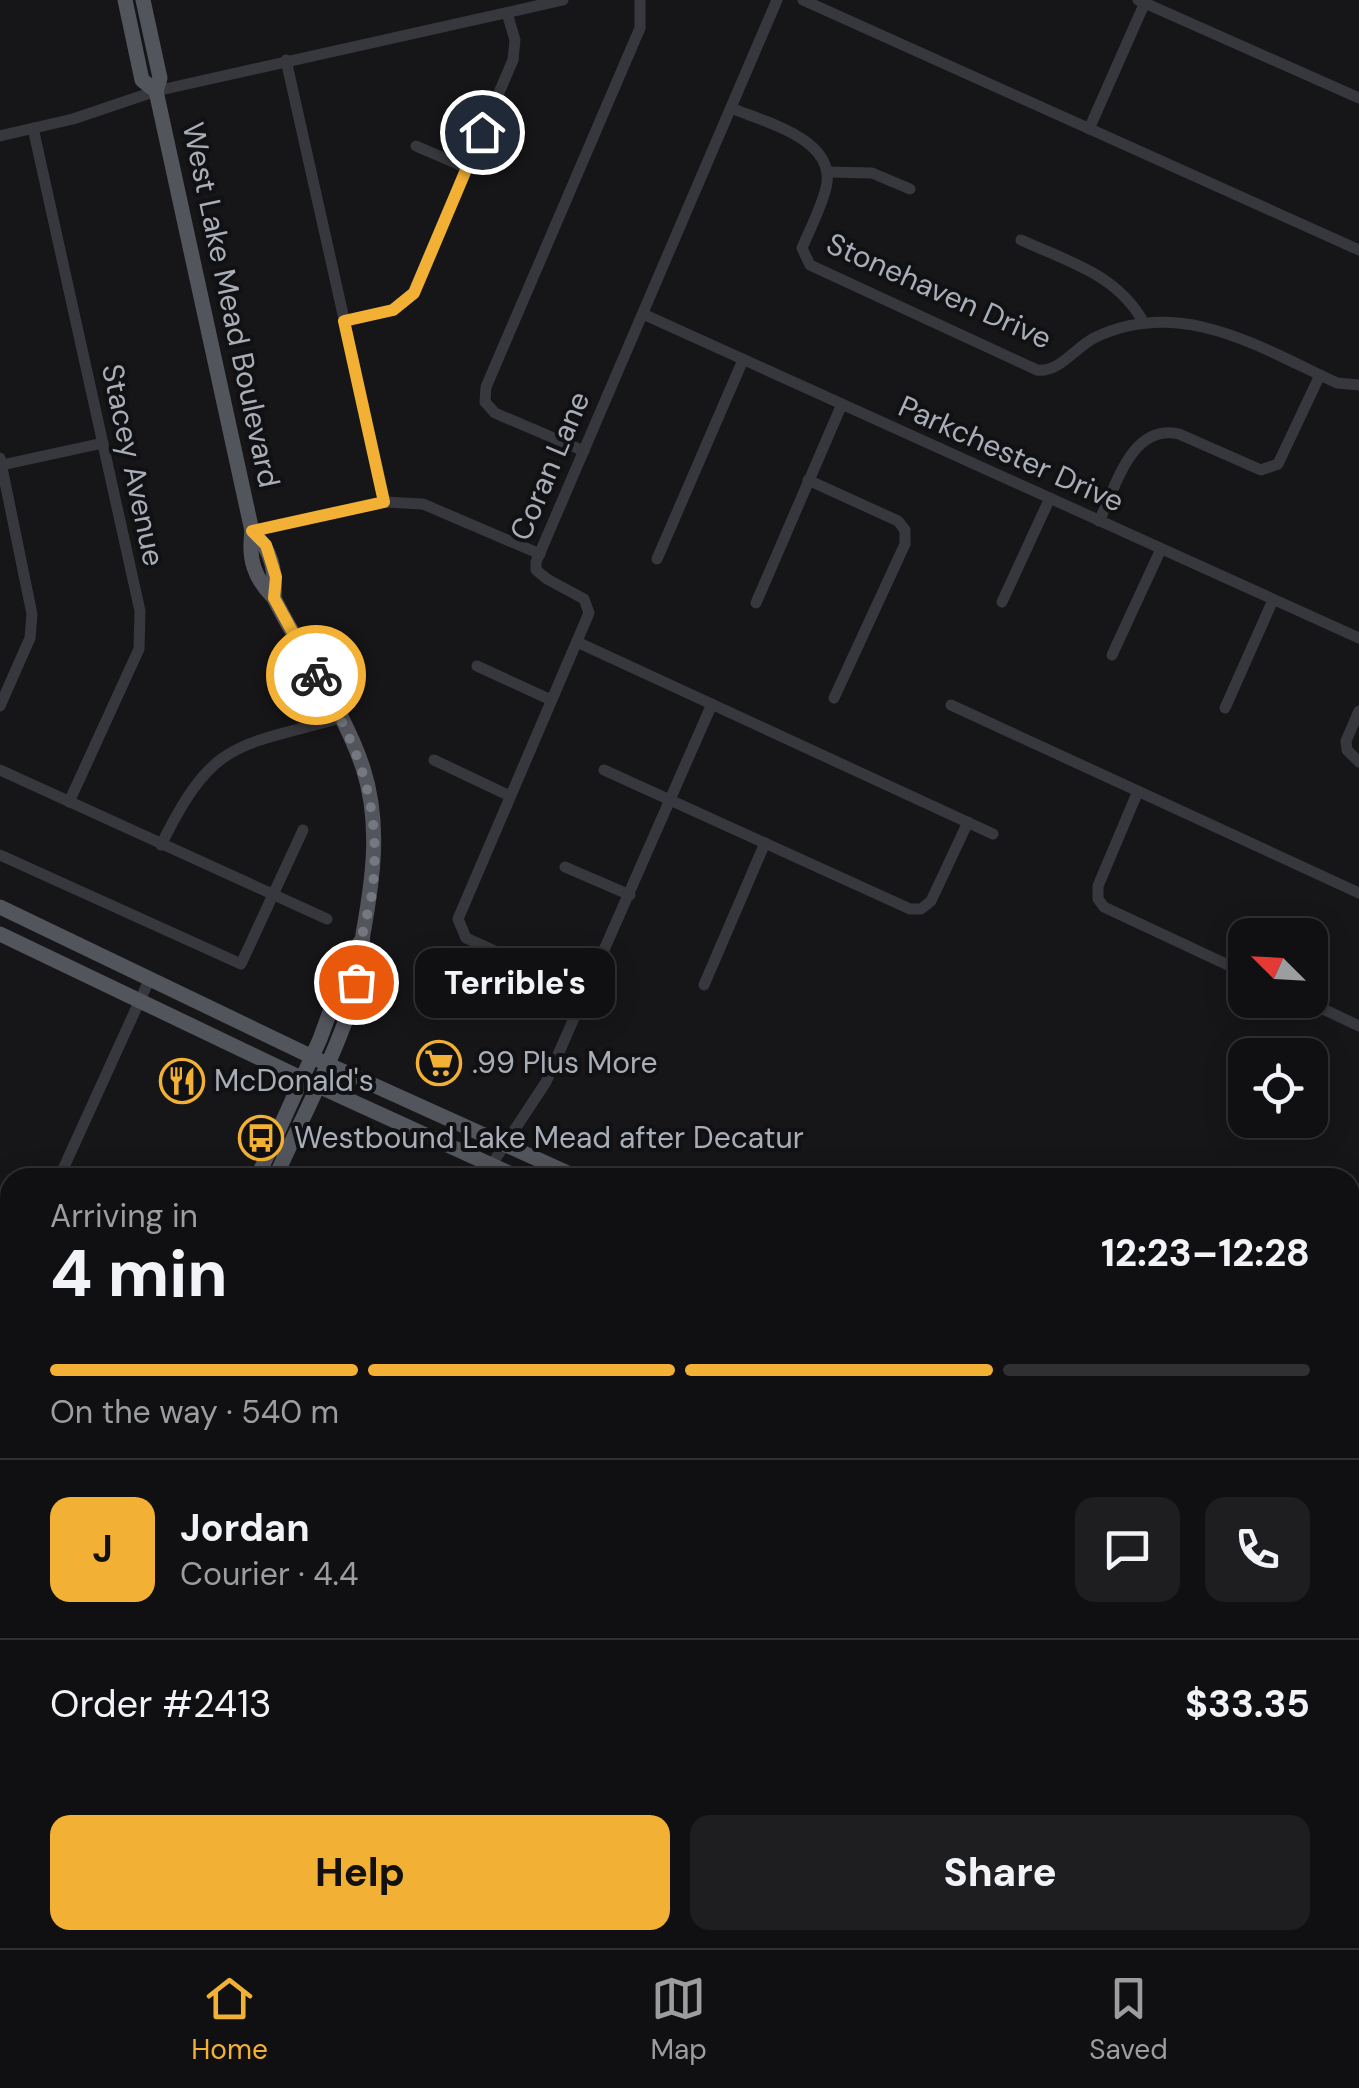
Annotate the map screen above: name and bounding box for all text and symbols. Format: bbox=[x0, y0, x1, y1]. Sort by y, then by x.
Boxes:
pin bbox=[440, 90, 525, 175]
icon: home bbox=[455, 105, 510, 160]
street label: West Lake Mead Boulevard bbox=[174, 119, 289, 491]
street label: Stonehaven Drive bbox=[821, 223, 1058, 358]
street label: Stacey Avenue bbox=[93, 360, 174, 570]
street label: Coran Lane bbox=[501, 385, 598, 546]
street label: Parkchester Drive bbox=[892, 386, 1130, 521]
courier bbox=[266, 625, 366, 725]
icon: bike bbox=[289, 648, 344, 703]
north arrow bbox=[1228, 918, 1328, 1018]
map controls bbox=[1228, 918, 1328, 1138]
pin bbox=[314, 940, 399, 1025]
callout: Terrible's bbox=[416, 947, 616, 1017]
icon: bag bbox=[329, 955, 384, 1010]
text: Terrible's bbox=[444, 962, 586, 1004]
button: locate bbox=[1228, 1038, 1328, 1138]
supermarket icon: .99 Plus More bbox=[416, 1040, 462, 1086]
place label: .99 Plus More bbox=[472, 1043, 658, 1082]
restaurant icon: McDonald's bbox=[159, 1058, 205, 1104]
place label: McDonald's bbox=[214, 1061, 374, 1100]
bus stop icon: Westbound Lake Mead after Decatur bbox=[238, 1115, 284, 1161]
place label: Westbound Lake Mead after Decatur bbox=[294, 1118, 804, 1157]
text: Arriving in bbox=[50, 1195, 198, 1237]
text: 12:23–12:28 bbox=[1101, 1228, 1310, 1278]
text: 4 min bbox=[50, 1232, 228, 1316]
text: On the way · 540 m bbox=[50, 1391, 339, 1433]
button: chat bbox=[1075, 1497, 1180, 1602]
button: phone bbox=[1205, 1497, 1310, 1602]
text: Jordan bbox=[180, 1503, 310, 1553]
text: J bbox=[92, 1524, 113, 1574]
text: Courier · 4.4 bbox=[180, 1553, 358, 1595]
text: Order #2413 bbox=[50, 1679, 272, 1729]
text: $33.35 bbox=[1185, 1679, 1310, 1729]
button: Help bbox=[50, 1815, 670, 1930]
button: Share bbox=[690, 1815, 1310, 1930]
tab: Home bbox=[191, 1971, 268, 2068]
tab: Map bbox=[650, 1971, 707, 2068]
tab: Saved bbox=[1089, 1971, 1168, 2068]

